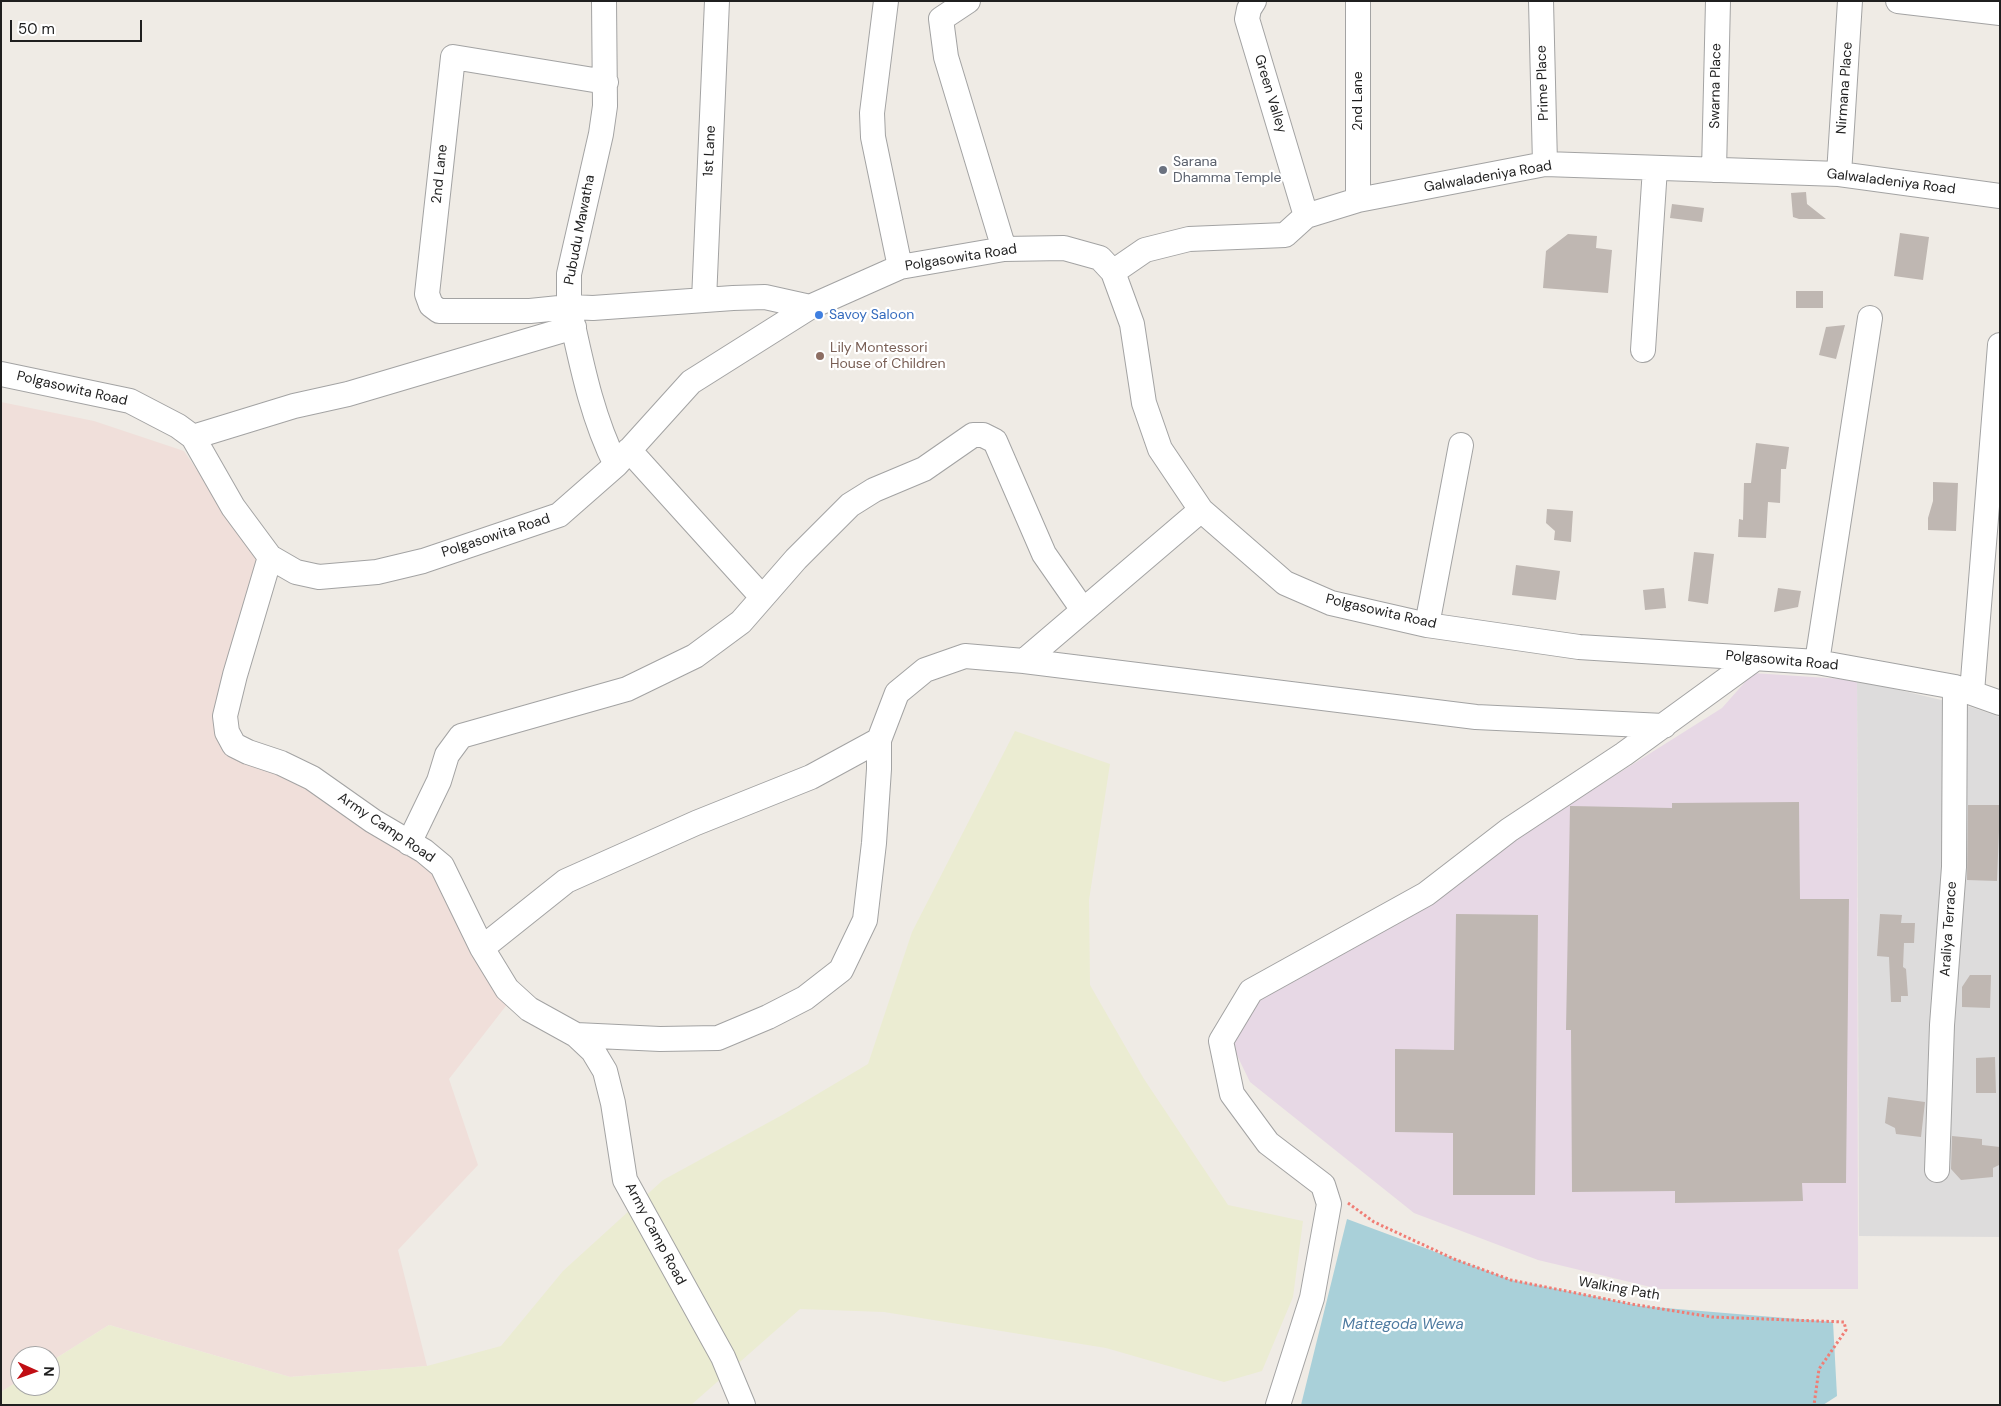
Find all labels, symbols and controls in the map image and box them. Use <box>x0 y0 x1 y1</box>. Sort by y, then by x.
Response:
scale bar <box>12 10 145 42</box>
text: 50 m <box>18 19 55 39</box>
street label: Nirmana Place <box>1833 41 1857 135</box>
street label: Swarna Place <box>1707 43 1725 129</box>
street label: Prime Place <box>1533 45 1553 121</box>
street label: Green Valley <box>1250 53 1290 135</box>
street label: 2nd Lane <box>1350 71 1366 131</box>
street label: 1st Lane <box>700 125 720 177</box>
street label: 2nd Lane <box>429 143 451 205</box>
place label: Sarana Dhamma Temple <box>1173 154 1281 186</box>
street label: Galwaladeniya Road <box>1423 157 1553 197</box>
marker: Sarana Dhamma Temple <box>1157 164 1169 176</box>
street label: Galwaladeniya Road <box>1826 166 1956 198</box>
street label: Pubudu Mawatha <box>561 174 599 286</box>
street label: Polgasowita Road <box>904 241 1018 275</box>
place label: Savoy Saloon <box>829 307 914 323</box>
marker: Savoy Saloon <box>813 309 825 321</box>
place label: Lily Montessori House of Children <box>830 340 946 372</box>
marker: Lily Montessori House of Children <box>814 350 826 362</box>
street label: Polgasowita Road <box>15 368 129 410</box>
street label: Polgasowita Road <box>440 511 552 561</box>
street label: Polgasowita Road <box>1324 591 1438 633</box>
street label: Polgasowita Road <box>1725 648 1839 674</box>
street label: Army Camp Road <box>334 789 438 867</box>
street label: Araliya Terrace <box>1937 881 1961 977</box>
street label: Army Camp Road <box>621 1180 689 1288</box>
street label: Walking Path <box>1577 1274 1661 1304</box>
water label: Mattegoda Wewa <box>1342 1316 1464 1334</box>
north arrow <box>10 1346 60 1396</box>
text: N <box>40 1366 58 1377</box>

